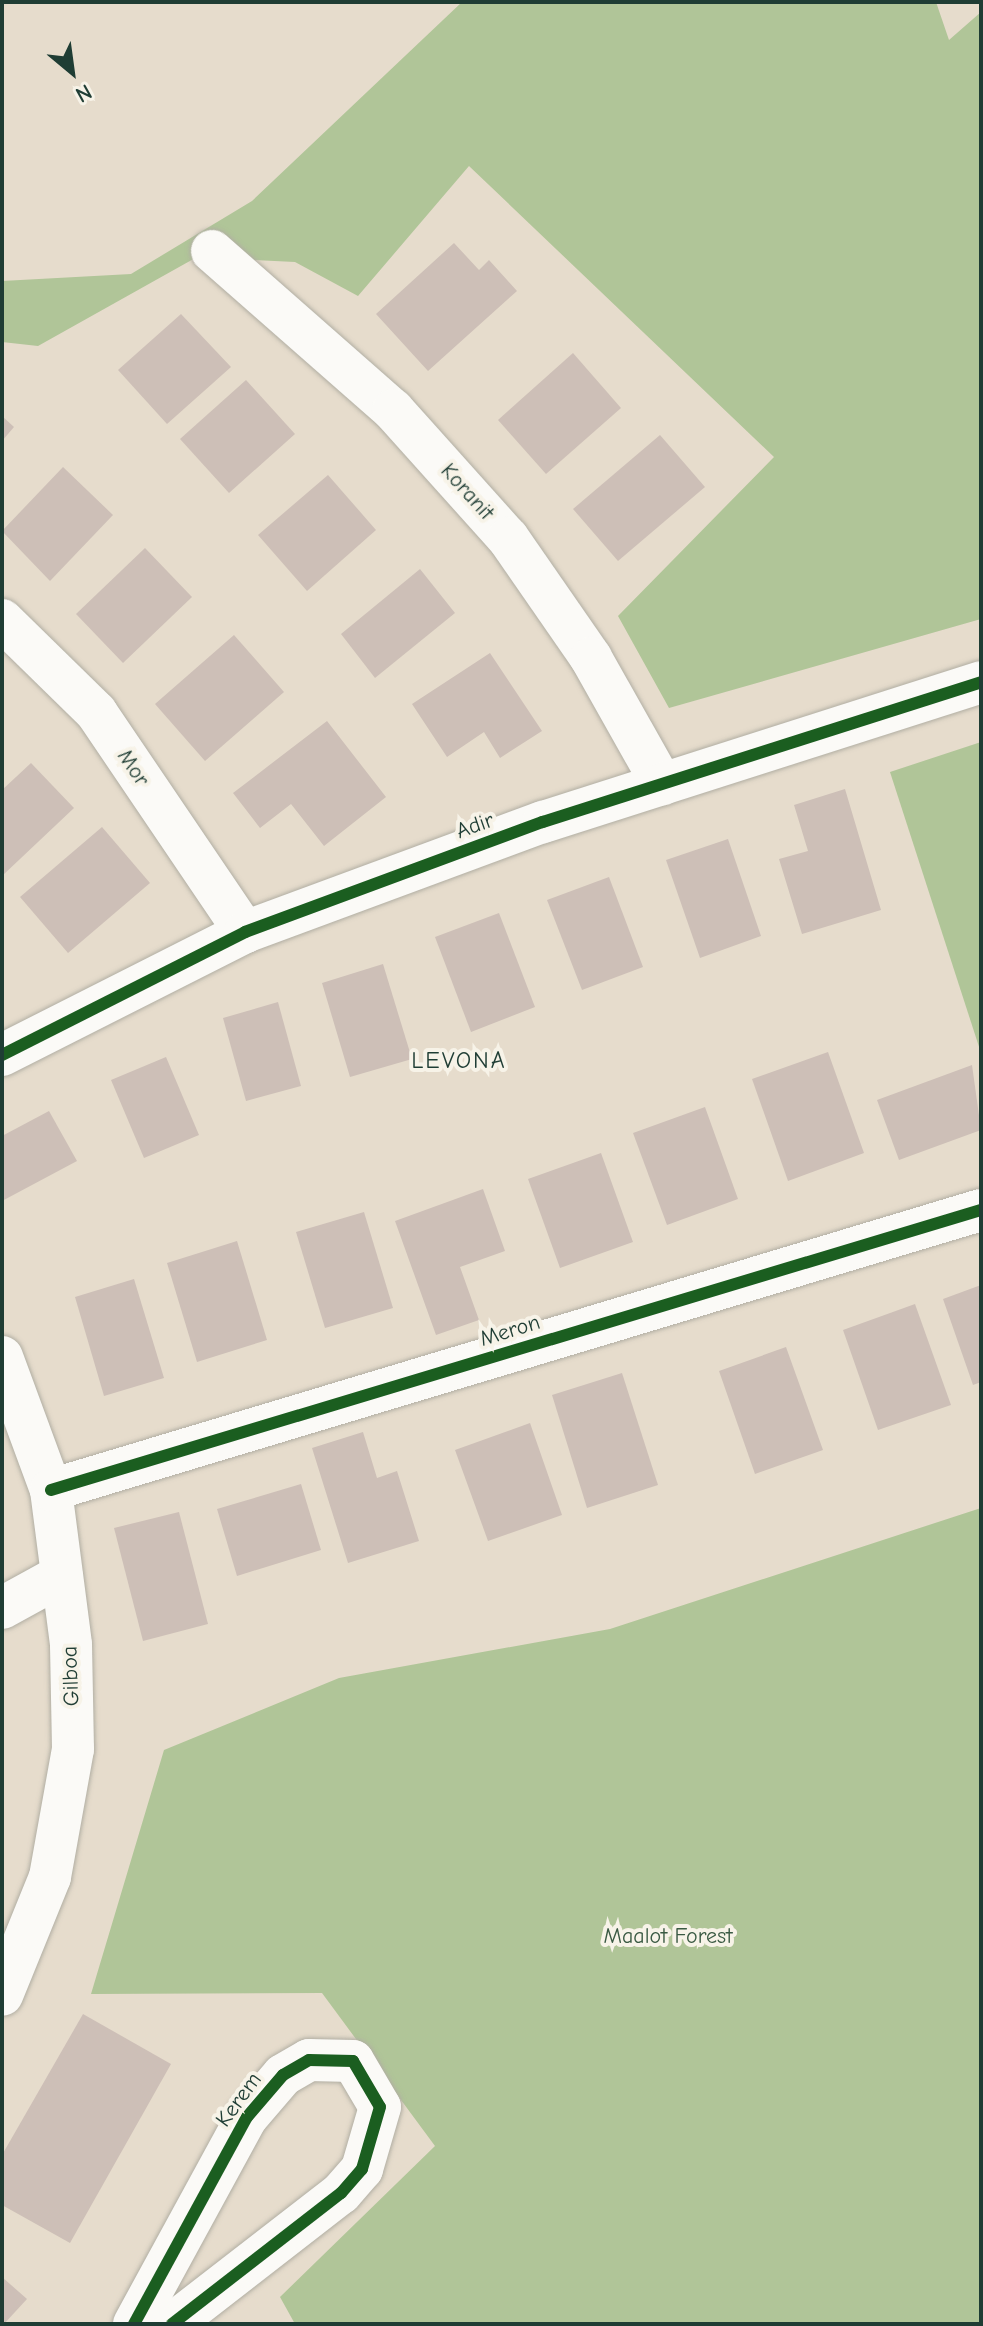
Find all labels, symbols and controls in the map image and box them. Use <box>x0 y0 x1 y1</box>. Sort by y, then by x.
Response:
north arrow <box>32 32 112 112</box>
text: N <box>71 78 96 108</box>
street label: Koranit <box>435 458 499 526</box>
street label: Mor <box>111 745 155 791</box>
street label: Adir <box>453 807 497 845</box>
district label: LEVONA <box>411 1047 507 1075</box>
street label: Meron <box>477 1309 543 1353</box>
street label: Gilboa <box>57 1645 85 1707</box>
park label: Maalot Forest <box>604 1924 732 1950</box>
street label: Kerem <box>210 2068 268 2132</box>

